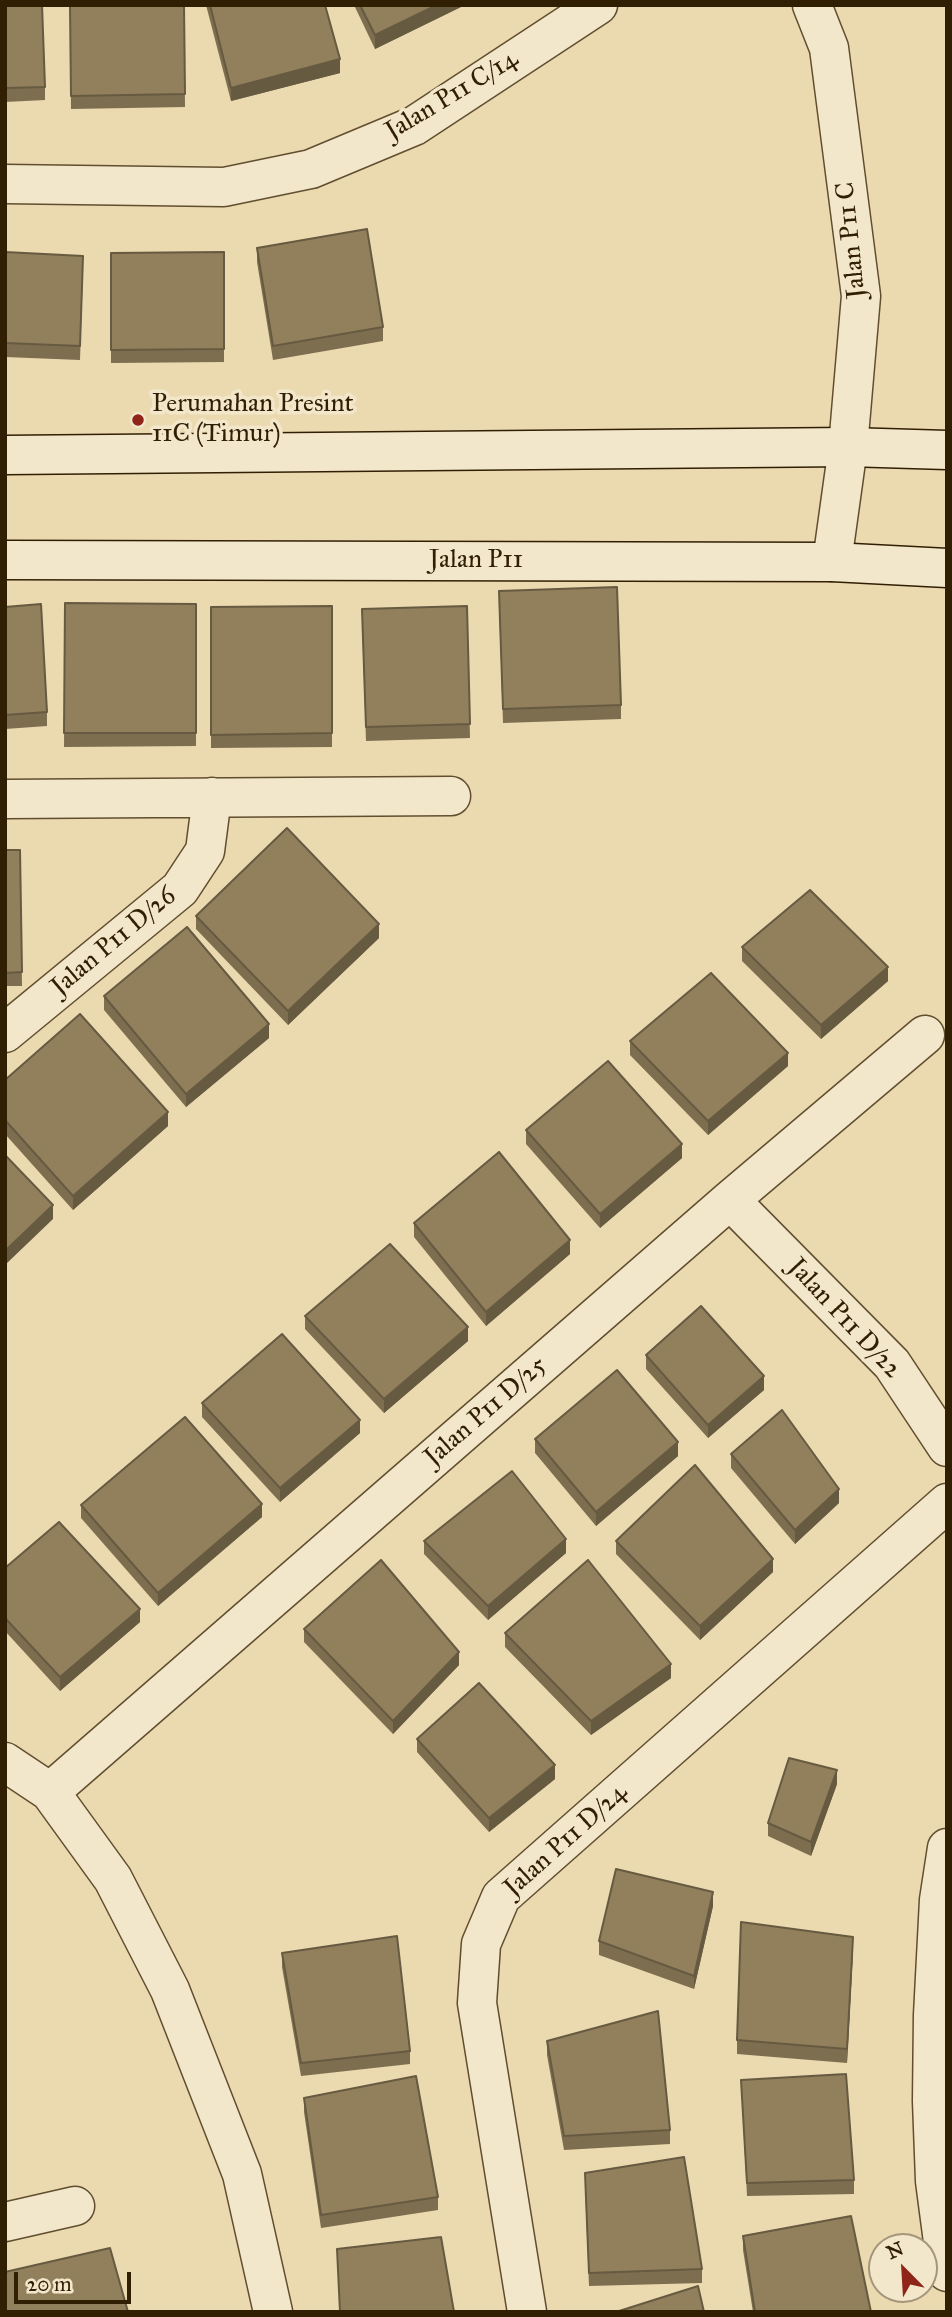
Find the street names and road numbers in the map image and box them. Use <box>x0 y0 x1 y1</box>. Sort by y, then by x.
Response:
street label: Jalan P11 C/14 <box>380 44 524 148</box>
street label: Jalan P11 C <box>830 180 874 300</box>
street label: Jalan P11 <box>429 545 523 577</box>
street label: Jalan P11 D/26 <box>45 881 183 1003</box>
street label: Jalan P11 D/22 <box>781 1253 907 1385</box>
street label: Jalan P11 D/25 <box>418 1350 554 1474</box>
street label: Jalan P11 D/24 <box>498 1778 634 1904</box>

